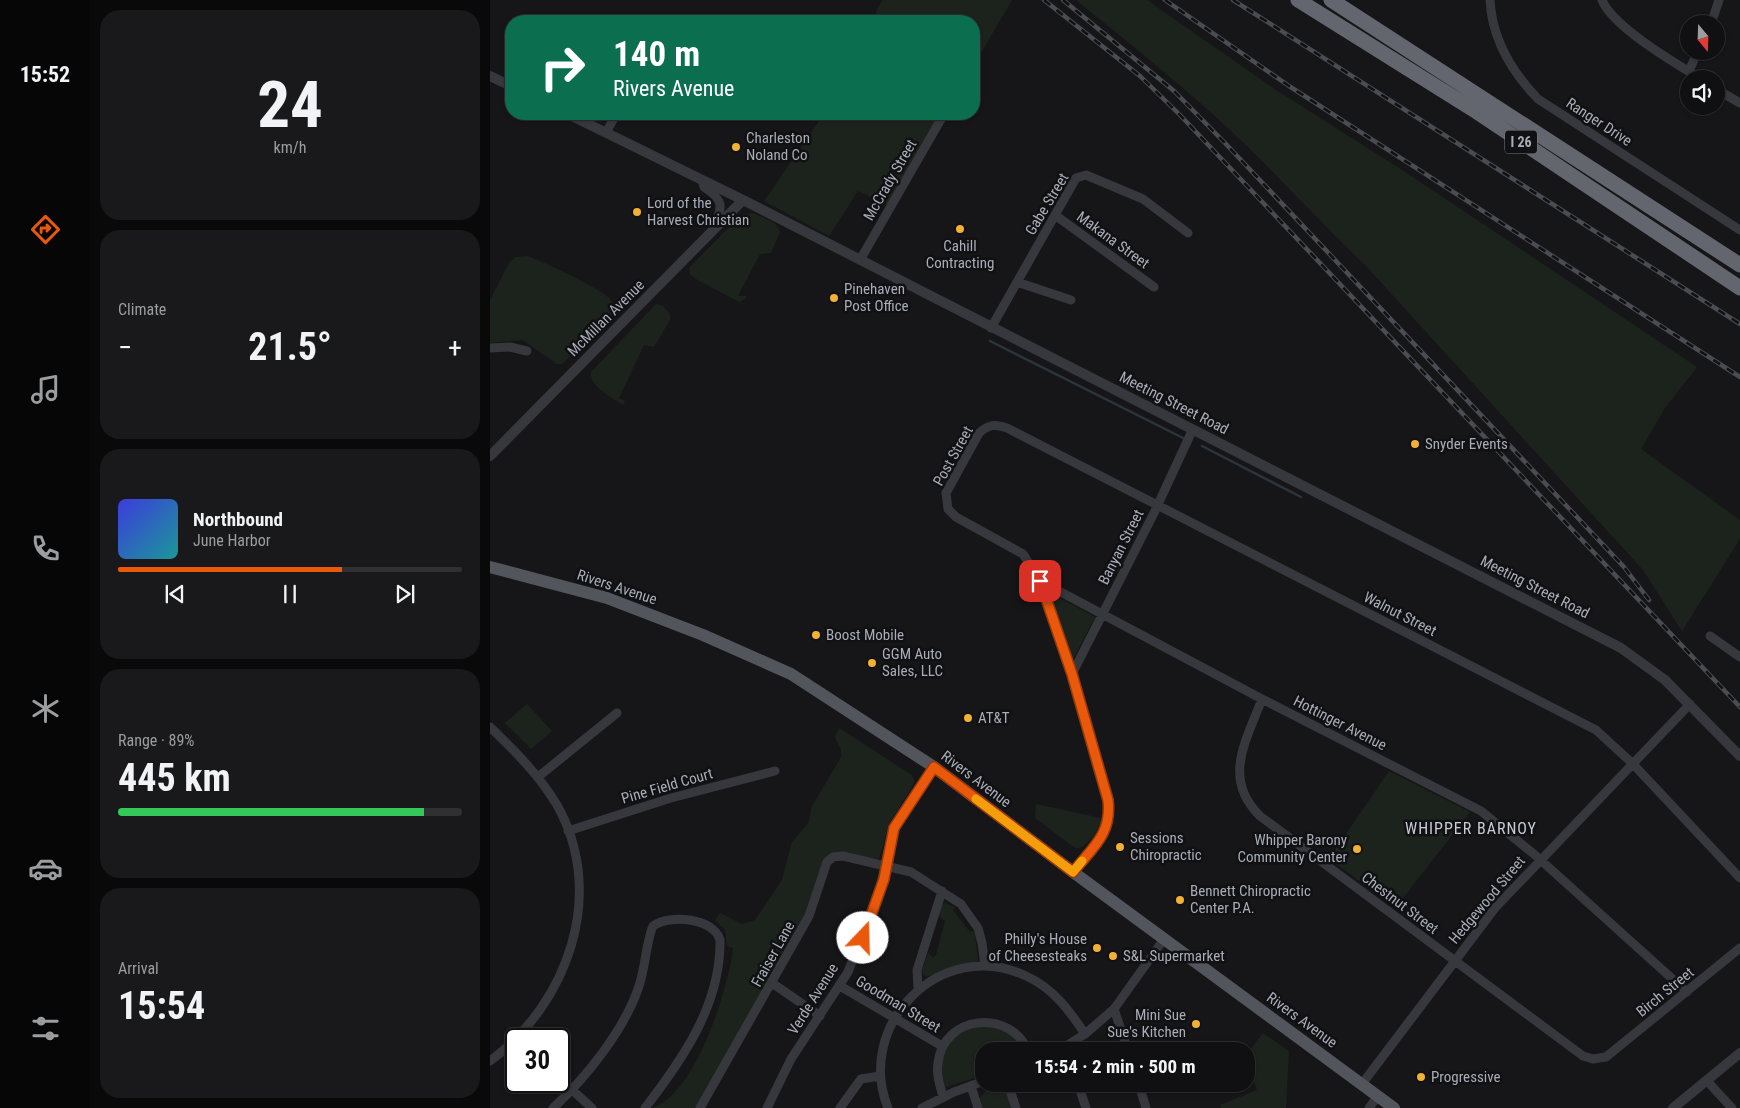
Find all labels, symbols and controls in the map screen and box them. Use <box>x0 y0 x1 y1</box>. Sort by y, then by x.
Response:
north arrow <box>1680 15 1725 60</box>
map controls <box>1680 15 1725 115</box>
text: 140 m <box>613 34 700 75</box>
icon: right <box>530 35 595 100</box>
text: 15:52 <box>20 62 70 87</box>
text: 24 <box>257 67 323 143</box>
button: sound <box>1680 70 1725 115</box>
text: Rivers Avenue <box>613 76 734 101</box>
street label: Ranger Drive <box>1563 94 1635 150</box>
place label: Charleston Noland Co <box>746 129 810 164</box>
road number: I 26 <box>1505 130 1537 154</box>
street label: McCrady Street <box>860 136 920 224</box>
text: km/h <box>274 138 306 157</box>
marker: Charleston Noland Co <box>730 141 742 153</box>
street label: Gabe Street <box>1021 170 1073 238</box>
place label: Lord of the Harvest Christian <box>647 194 749 229</box>
marker: Lord of the Harvest Christian <box>631 206 643 218</box>
street label: Makana Street <box>1073 208 1153 272</box>
icon: directions <box>28 212 63 247</box>
marker: Cahill Contracting <box>954 223 966 235</box>
place label: Cahill Contracting <box>926 237 994 272</box>
street label: McMillan Avenue <box>564 276 648 360</box>
place label: Pinehaven Post Office <box>844 280 909 315</box>
marker: Pinehaven Post Office <box>828 292 840 304</box>
text: Climate <box>118 300 166 319</box>
text: 21.5° <box>248 325 332 369</box>
text: − <box>118 331 132 364</box>
text: + <box>448 331 462 364</box>
street label: Meeting Street Road <box>1116 368 1232 438</box>
icon: music <box>28 372 63 407</box>
street label: Post Street <box>929 423 977 489</box>
place label: Snyder Events <box>1425 435 1508 453</box>
marker: Snyder Events <box>1409 438 1421 450</box>
street label: Banyan Street <box>1094 506 1148 588</box>
text: Northbound <box>193 508 283 531</box>
icon: phone <box>28 531 63 566</box>
text: June Harbor <box>193 531 271 550</box>
street label: Meeting Street Road <box>1477 552 1593 622</box>
pin <box>1019 560 1061 602</box>
street label: Rivers Avenue <box>575 566 659 608</box>
icon: arrive <box>1026 567 1054 595</box>
icon: previous <box>161 580 189 608</box>
icon: pause <box>276 580 304 608</box>
icon: next <box>391 580 419 608</box>
street label: Walnut Street <box>1361 588 1439 640</box>
place label: Boost Mobile <box>826 626 904 644</box>
marker: Boost Mobile <box>810 629 822 641</box>
place label: GGM Auto Sales, LLC <box>882 645 943 680</box>
marker: GGM Auto Sales, LLC <box>866 657 878 669</box>
icon: climate <box>28 691 63 726</box>
street label: Hottinger Avenue <box>1290 692 1390 754</box>
place label: AT&T <box>978 709 1010 727</box>
marker: AT&T <box>962 712 974 724</box>
text: Range · 89% <box>118 731 194 750</box>
street label: Rivers Avenue <box>938 747 1014 811</box>
text: 445 km <box>118 756 231 800</box>
street label: Pine Field Court <box>619 764 715 808</box>
district label: WHIPPER BARNOY <box>1405 819 1537 838</box>
place label: Sessions Chiropractic <box>1130 829 1202 864</box>
place label: Whipper Barony Community Center <box>1237 831 1347 866</box>
marker: Sessions Chiropractic <box>1114 841 1126 853</box>
marker: Whipper Barony Community Center <box>1351 843 1363 855</box>
icon: car <box>28 851 63 886</box>
street label: Hedgewood Street <box>1445 852 1529 948</box>
street label: Chestnut Street <box>1358 868 1442 938</box>
place label: Bennett Chiropractic Center P.A. <box>1190 882 1311 917</box>
marker: Bennett Chiropractic Center P.A. <box>1174 894 1186 906</box>
position arrow <box>836 911 888 963</box>
street label: Fraiser Lane <box>748 918 798 990</box>
place label: Philly's House of Cheesesteaks <box>989 930 1087 965</box>
marker: Philly's House of Cheesesteaks <box>1091 942 1103 954</box>
place label: S&L Supermarket <box>1123 947 1225 965</box>
marker: S&L Supermarket <box>1107 950 1119 962</box>
text: Arrival <box>118 959 159 978</box>
street label: Verde Avenue <box>784 960 842 1038</box>
street label: Birch Street <box>1633 963 1697 1021</box>
street label: Goodman Street <box>852 972 944 1036</box>
text: 15:54 <box>118 984 205 1028</box>
street label: Rivers Avenue <box>1263 988 1341 1052</box>
place label: Mini Sue Sue's Kitchen <box>1107 1006 1186 1041</box>
icon: filters <box>28 1011 63 1046</box>
marker: Mini Sue Sue's Kitchen <box>1190 1018 1202 1030</box>
speed limit sign: 30 <box>505 1028 570 1093</box>
text: 15:54 · 2 min · 500 m <box>1034 1055 1196 1078</box>
place label: Progressive <box>1431 1068 1501 1086</box>
marker: Progressive <box>1415 1071 1427 1083</box>

